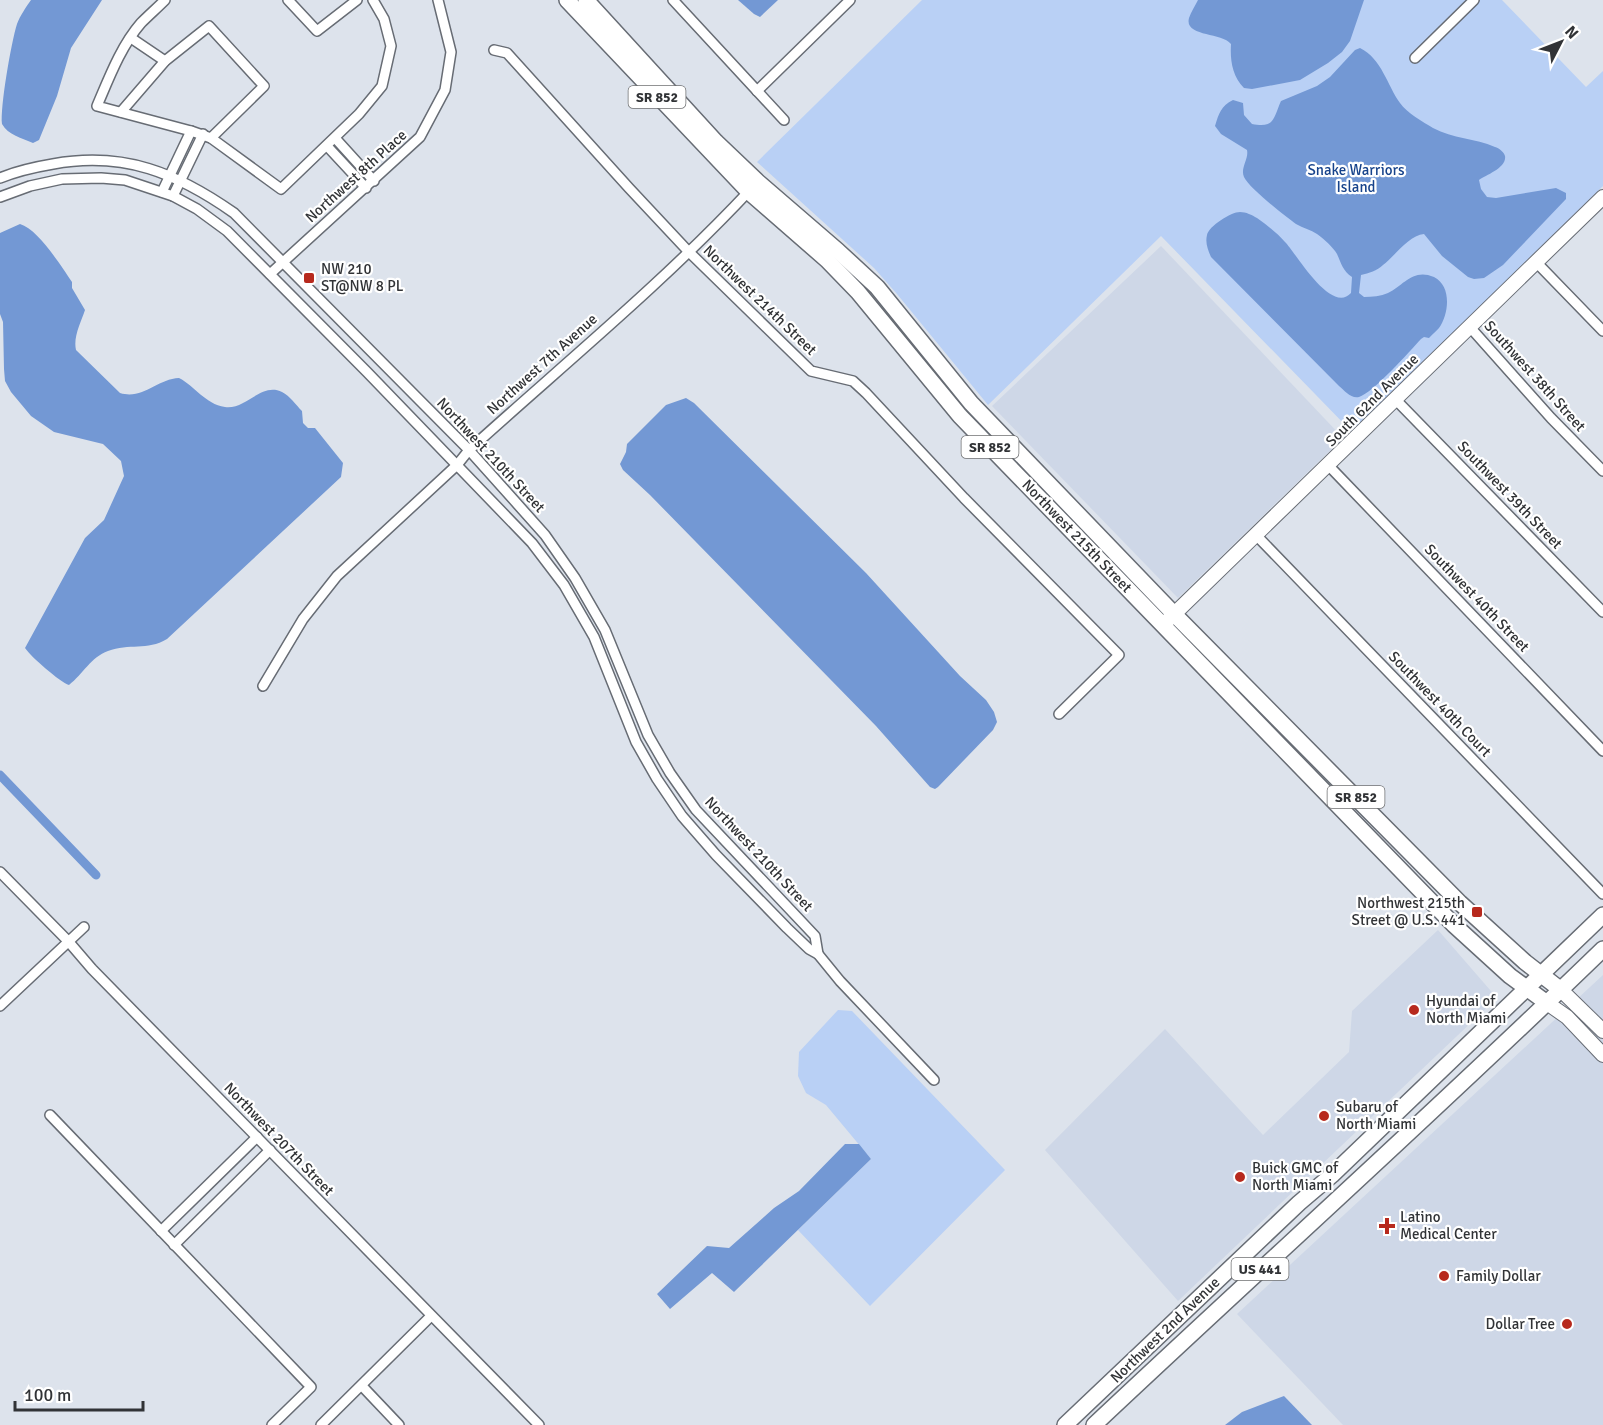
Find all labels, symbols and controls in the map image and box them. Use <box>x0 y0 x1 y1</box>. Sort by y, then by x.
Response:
north arrow <box>1531 12 1591 72</box>
text: N <box>1560 22 1583 43</box>
road number: SR 852 <box>628 86 686 108</box>
street label: Northwest 8th Place <box>302 126 410 226</box>
park label: Snake Warriors Island <box>1307 161 1405 196</box>
street label: Northwest 214th Street <box>700 241 820 359</box>
place label: NW 210 ST@NW 8 PL <box>321 260 404 295</box>
marker: NW 210 ST@NW 8 PL <box>302 271 316 285</box>
street label: Northwest 7th Avenue <box>483 310 601 418</box>
street label: Southwest 38th Street <box>1481 317 1589 435</box>
street label: South 62nd Avenue <box>1322 350 1422 450</box>
street label: Northwest 210th Street <box>433 394 549 516</box>
road number: SR 852 <box>962 436 1018 458</box>
street label: Southwest 39th Street <box>1454 437 1566 553</box>
street label: Northwest 215th Street <box>1018 476 1136 596</box>
street label: Southwest 40th Street <box>1421 540 1533 656</box>
street label: Southwest 40th Court <box>1385 647 1495 761</box>
road number: SR 852 <box>1328 786 1384 808</box>
street label: Northwest 210th Street <box>701 793 817 915</box>
place label: Northwest 215th Street @ U.S. 441 <box>1352 894 1465 929</box>
marker: Northwest 215th Street @ U.S. 441 <box>1470 905 1484 919</box>
place label: Hyundai of North Miami <box>1426 992 1506 1027</box>
marker: Hyundai of North Miami <box>1407 1003 1421 1017</box>
street label: Northwest 207th Street <box>220 1079 338 1199</box>
place label: Subaru of North Miami <box>1336 1098 1416 1133</box>
marker: Subaru of North Miami <box>1317 1109 1331 1123</box>
place label: Buick GMC of North Miami <box>1252 1159 1339 1194</box>
marker: Buick GMC of North Miami <box>1233 1170 1247 1184</box>
place label: Latino Medical Center <box>1400 1208 1497 1243</box>
marker: Latino Medical Center <box>1378 1217 1396 1235</box>
road number: US 441 <box>1232 1258 1288 1280</box>
place label: Family Dollar <box>1456 1267 1541 1285</box>
marker: Family Dollar <box>1437 1269 1451 1283</box>
street label: Northwest 2nd Avenue <box>1107 1273 1223 1387</box>
place label: Dollar Tree <box>1485 1315 1555 1333</box>
marker: Dollar Tree <box>1560 1317 1574 1331</box>
scale bar <box>15 1374 142 1412</box>
text: 100 m <box>24 1384 71 1406</box>

